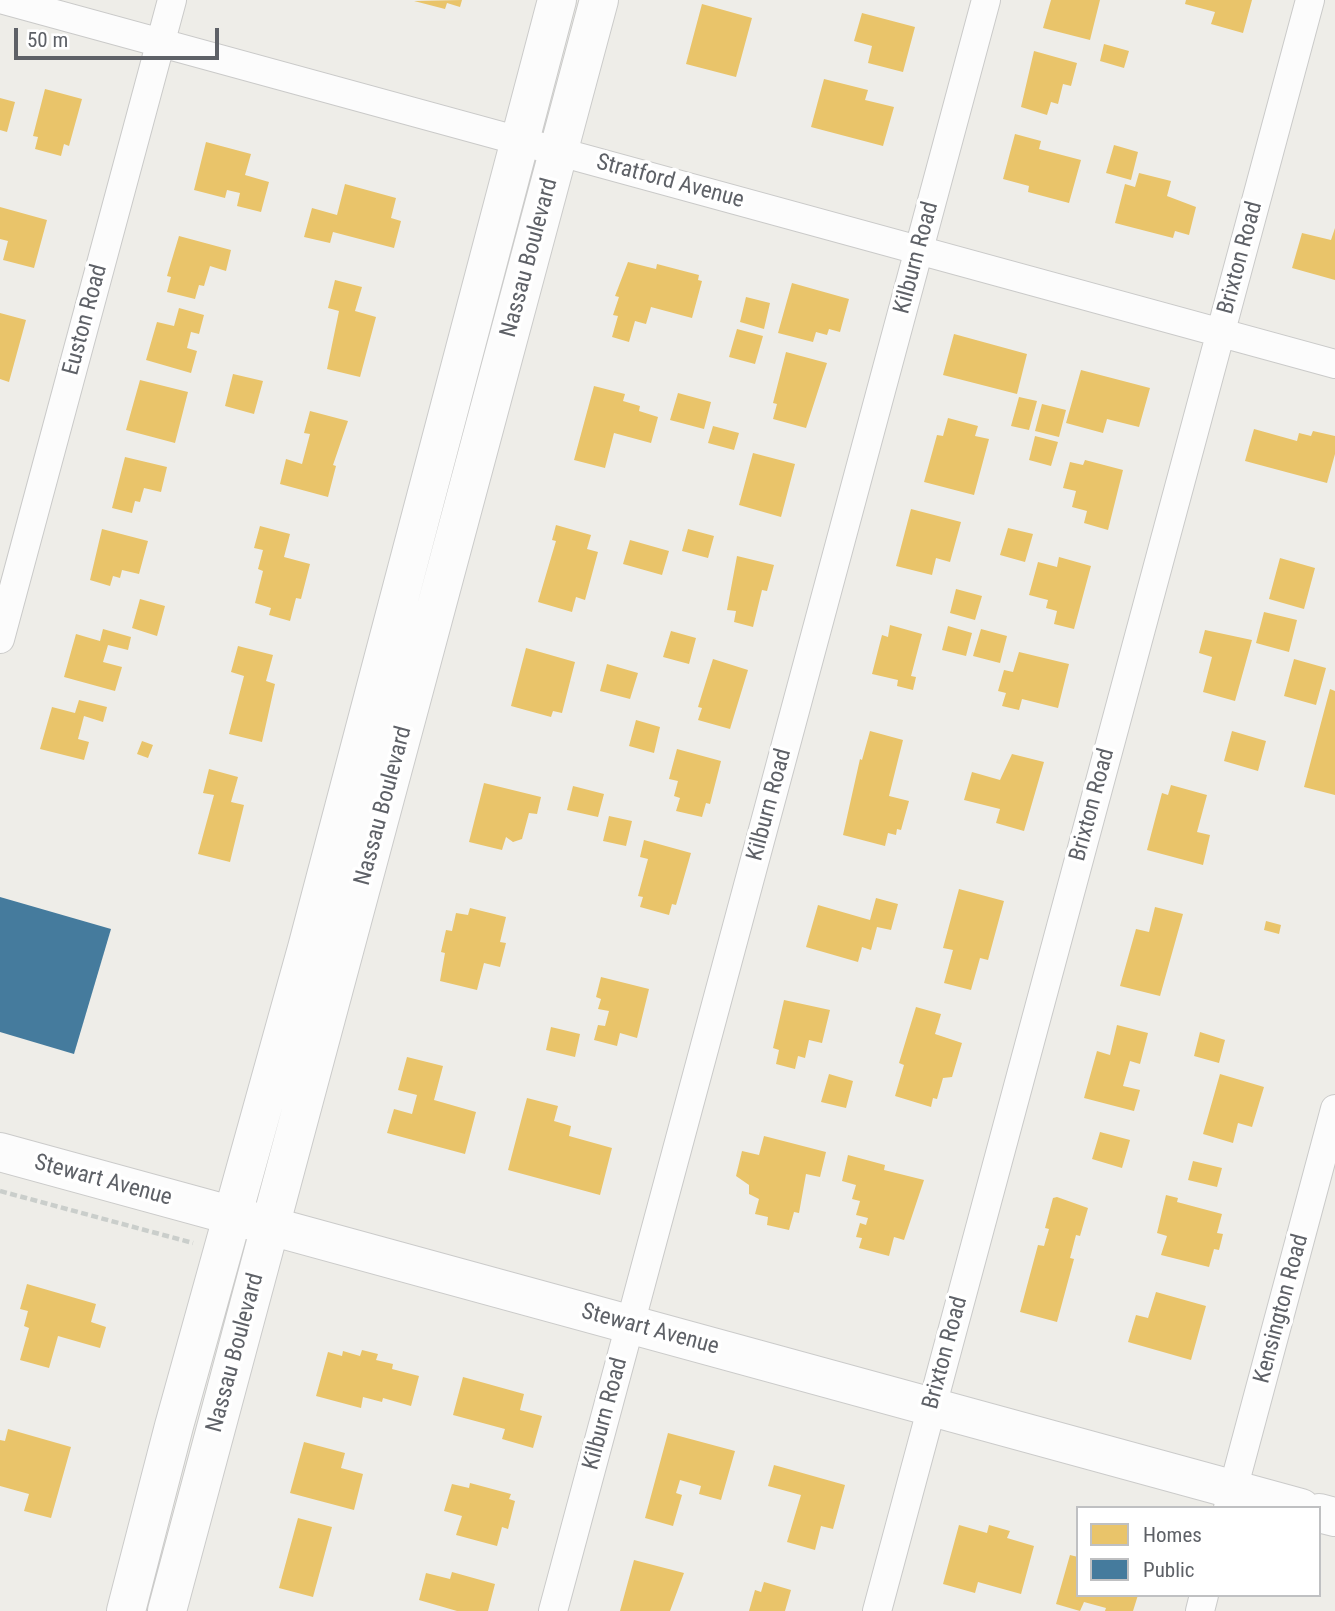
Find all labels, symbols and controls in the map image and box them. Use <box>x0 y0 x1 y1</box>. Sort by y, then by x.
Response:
scale bar <box>18 14 222 58</box>
text: 50 m <box>27 28 68 52</box>
street label: Stratford Avenue <box>593 149 747 215</box>
street label: Nassau Boulevard <box>495 175 565 341</box>
street label: Kilburn Road <box>889 199 945 317</box>
street label: Brixton Road <box>1213 199 1269 317</box>
street label: Euston Road <box>58 262 114 378</box>
street label: Nassau Boulevard <box>349 723 419 889</box>
street label: Kilburn Road <box>742 746 798 864</box>
street label: Brixton Road <box>1065 746 1121 864</box>
street label: Stewart Avenue <box>31 1149 175 1213</box>
street label: Kensington Road <box>1249 1231 1315 1387</box>
street label: Nassau Boulevard <box>201 1270 271 1436</box>
street label: Brixton Road <box>918 1294 974 1412</box>
street label: Stewart Avenue <box>578 1298 722 1362</box>
street label: Kilburn Road <box>578 1355 634 1473</box>
legend <box>1076 1506 1321 1597</box>
text: Homes <box>1143 1523 1202 1547</box>
text: Public <box>1143 1558 1195 1582</box>

